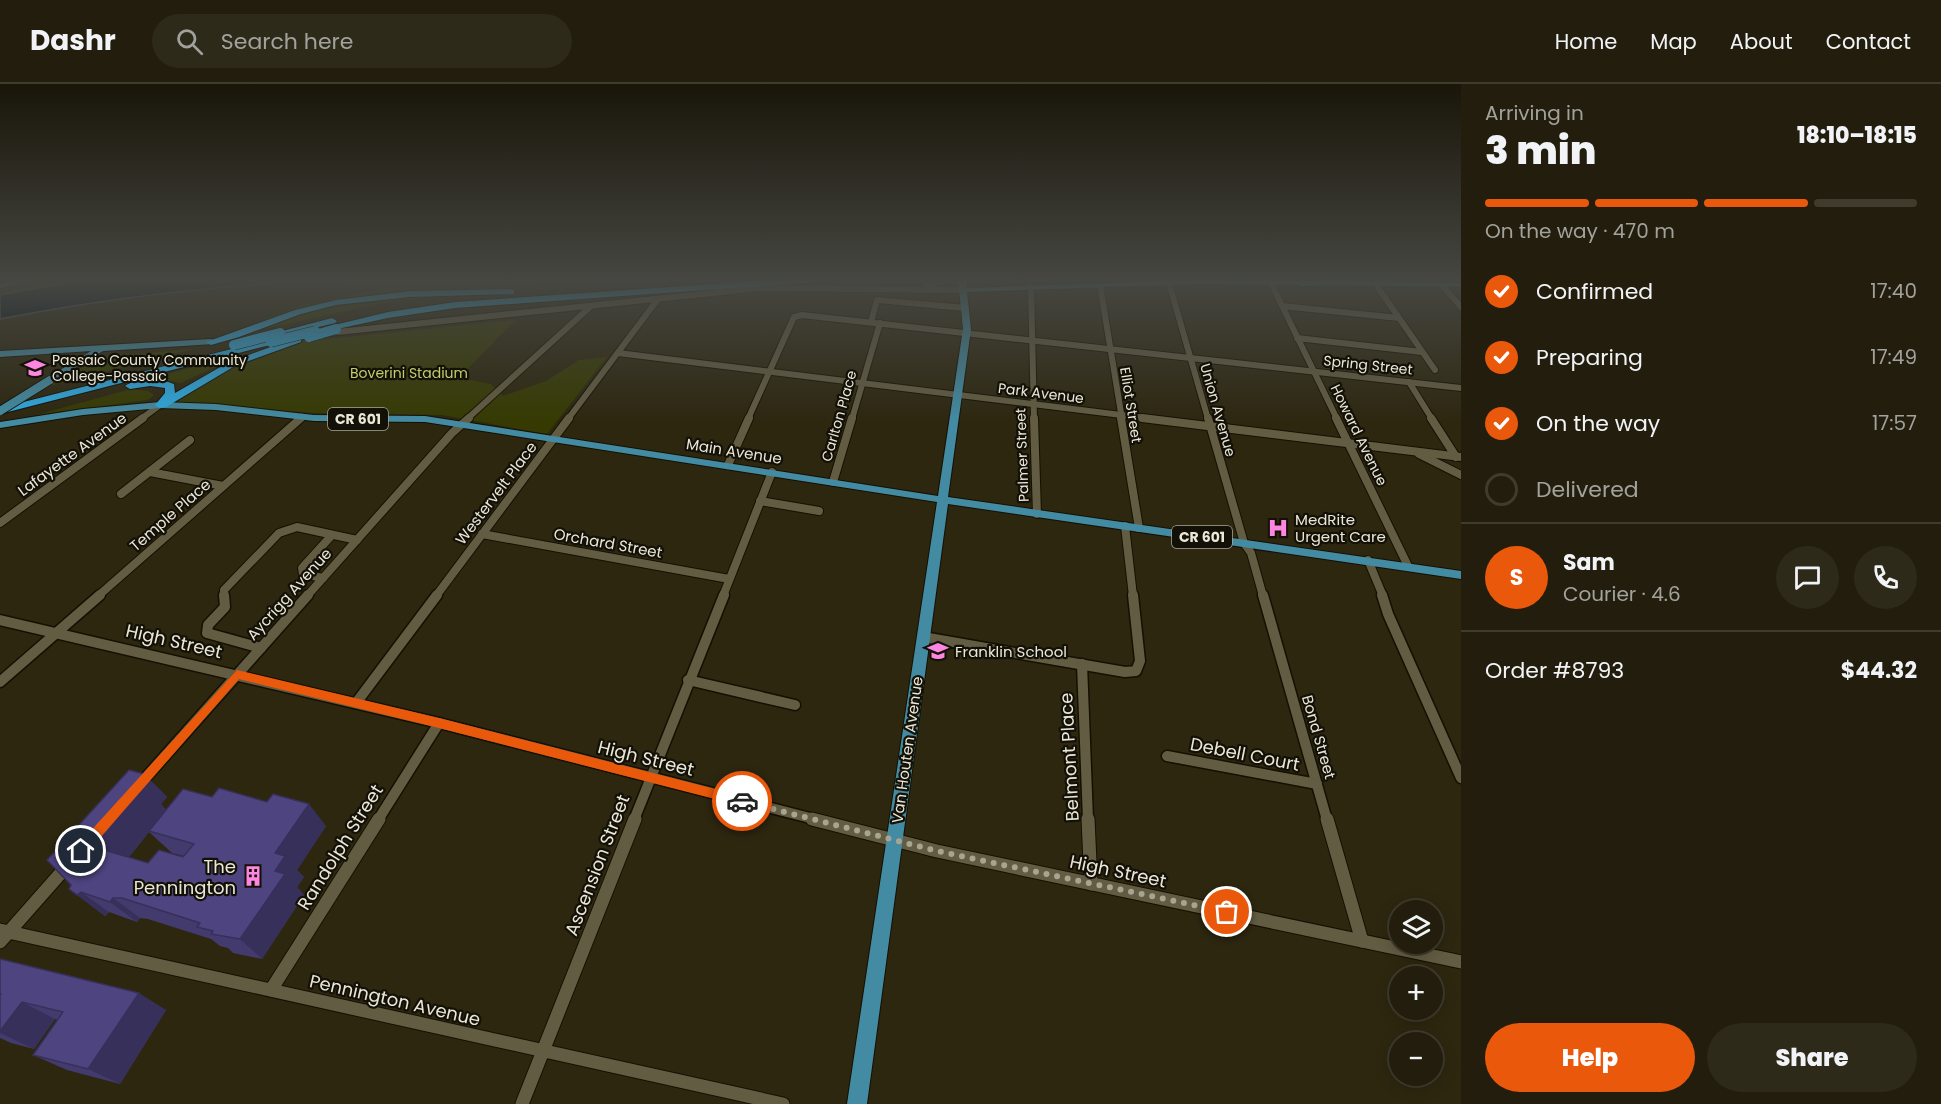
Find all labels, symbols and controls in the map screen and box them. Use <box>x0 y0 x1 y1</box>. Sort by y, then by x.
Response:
search box <box>152 14 572 68</box>
text: Dashr <box>30 21 116 60</box>
icon: search <box>173 25 206 58</box>
text: Search here <box>221 26 353 57</box>
text: Home <box>1555 27 1617 56</box>
text: Map <box>1650 27 1697 56</box>
text: About <box>1730 27 1793 56</box>
text: Contact <box>1826 27 1911 56</box>
text: Arriving in <box>1485 99 1584 127</box>
text: 18:10–18:15 <box>1797 120 1917 151</box>
text: 3 min <box>1485 123 1597 178</box>
text: On the way · 470 m <box>1485 217 1675 245</box>
icon: check <box>1485 275 1518 308</box>
text: Confirmed <box>1536 276 1653 307</box>
text: 17:40 <box>1870 277 1917 305</box>
icon: check <box>1485 341 1518 374</box>
text: Preparing <box>1536 342 1643 373</box>
text: 17:49 <box>1870 343 1917 371</box>
place label: Passaic County Community College-Passaic <box>52 350 247 386</box>
street label: Spring Street <box>1322 350 1414 380</box>
school or university icon: Passaic County Community College-Passaic <box>23 356 47 380</box>
street label: Union Avenue <box>1195 361 1241 459</box>
park label: Boverini Stadium <box>350 363 468 383</box>
street label: Elliot Street <box>1115 366 1147 444</box>
street label: Carlton Place <box>816 368 862 464</box>
street label: Park Avenue <box>997 378 1085 408</box>
street label: Howard Avenue <box>1326 381 1392 489</box>
street label: Lafayette Avenue <box>13 407 131 501</box>
icon: check <box>1485 407 1518 440</box>
road number: CR 601 <box>328 408 388 430</box>
street label: Palmer Street <box>1010 408 1034 502</box>
text: On the way <box>1536 408 1660 439</box>
text: 17:57 <box>1872 409 1917 437</box>
street label: Main Avenue <box>685 433 783 469</box>
street label: Westervelt Place <box>450 437 542 549</box>
street label: Temple Place <box>125 474 215 556</box>
text: Delivered <box>1536 474 1639 505</box>
place label: MedRite Urgent Care <box>1295 509 1386 547</box>
hospital icon: MedRite Urgent Care <box>1266 516 1290 540</box>
street label: Orchard Street <box>552 523 664 563</box>
road number: CR 601 <box>1172 526 1232 548</box>
street label: Aycrigg Avenue <box>242 543 336 645</box>
button: chat <box>1776 546 1839 609</box>
button: phone <box>1854 546 1917 609</box>
text: Sam <box>1563 547 1615 578</box>
text: S <box>1510 562 1523 593</box>
text: Courier · 4.6 <box>1563 580 1681 608</box>
street label: High Street <box>123 618 225 664</box>
school or university icon: Franklin School <box>926 639 950 663</box>
place label: Franklin School <box>955 641 1067 662</box>
text: Order #8793 <box>1485 655 1624 686</box>
text: $44.32 <box>1841 655 1917 686</box>
street label: Van Houten Avenue <box>886 675 928 825</box>
street label: Belmont Place <box>1053 692 1085 822</box>
street label: Bond Street <box>1297 693 1341 781</box>
street label: Debell Court <box>1188 731 1302 777</box>
street label: High Street <box>595 734 697 782</box>
courier <box>712 771 772 831</box>
street label: Randolph Street <box>291 779 389 915</box>
icon: car <box>726 785 759 818</box>
street label: Ascension Street <box>559 791 635 939</box>
pin <box>55 825 106 876</box>
icon: home <box>64 834 97 867</box>
street label: High Street <box>1067 849 1169 893</box>
place label: The Pennington <box>134 854 236 900</box>
building icon: The Pennington <box>241 864 265 888</box>
pin <box>1201 886 1252 937</box>
icon: bag <box>1210 895 1243 928</box>
map controls <box>1389 900 1443 1086</box>
button: layers <box>1389 900 1443 954</box>
button: + <box>1389 966 1443 1020</box>
street label: Pennington Avenue <box>307 968 483 1032</box>
button: Help <box>1485 1023 1695 1092</box>
button: Share <box>1707 1023 1917 1092</box>
button: − <box>1389 1032 1443 1086</box>

